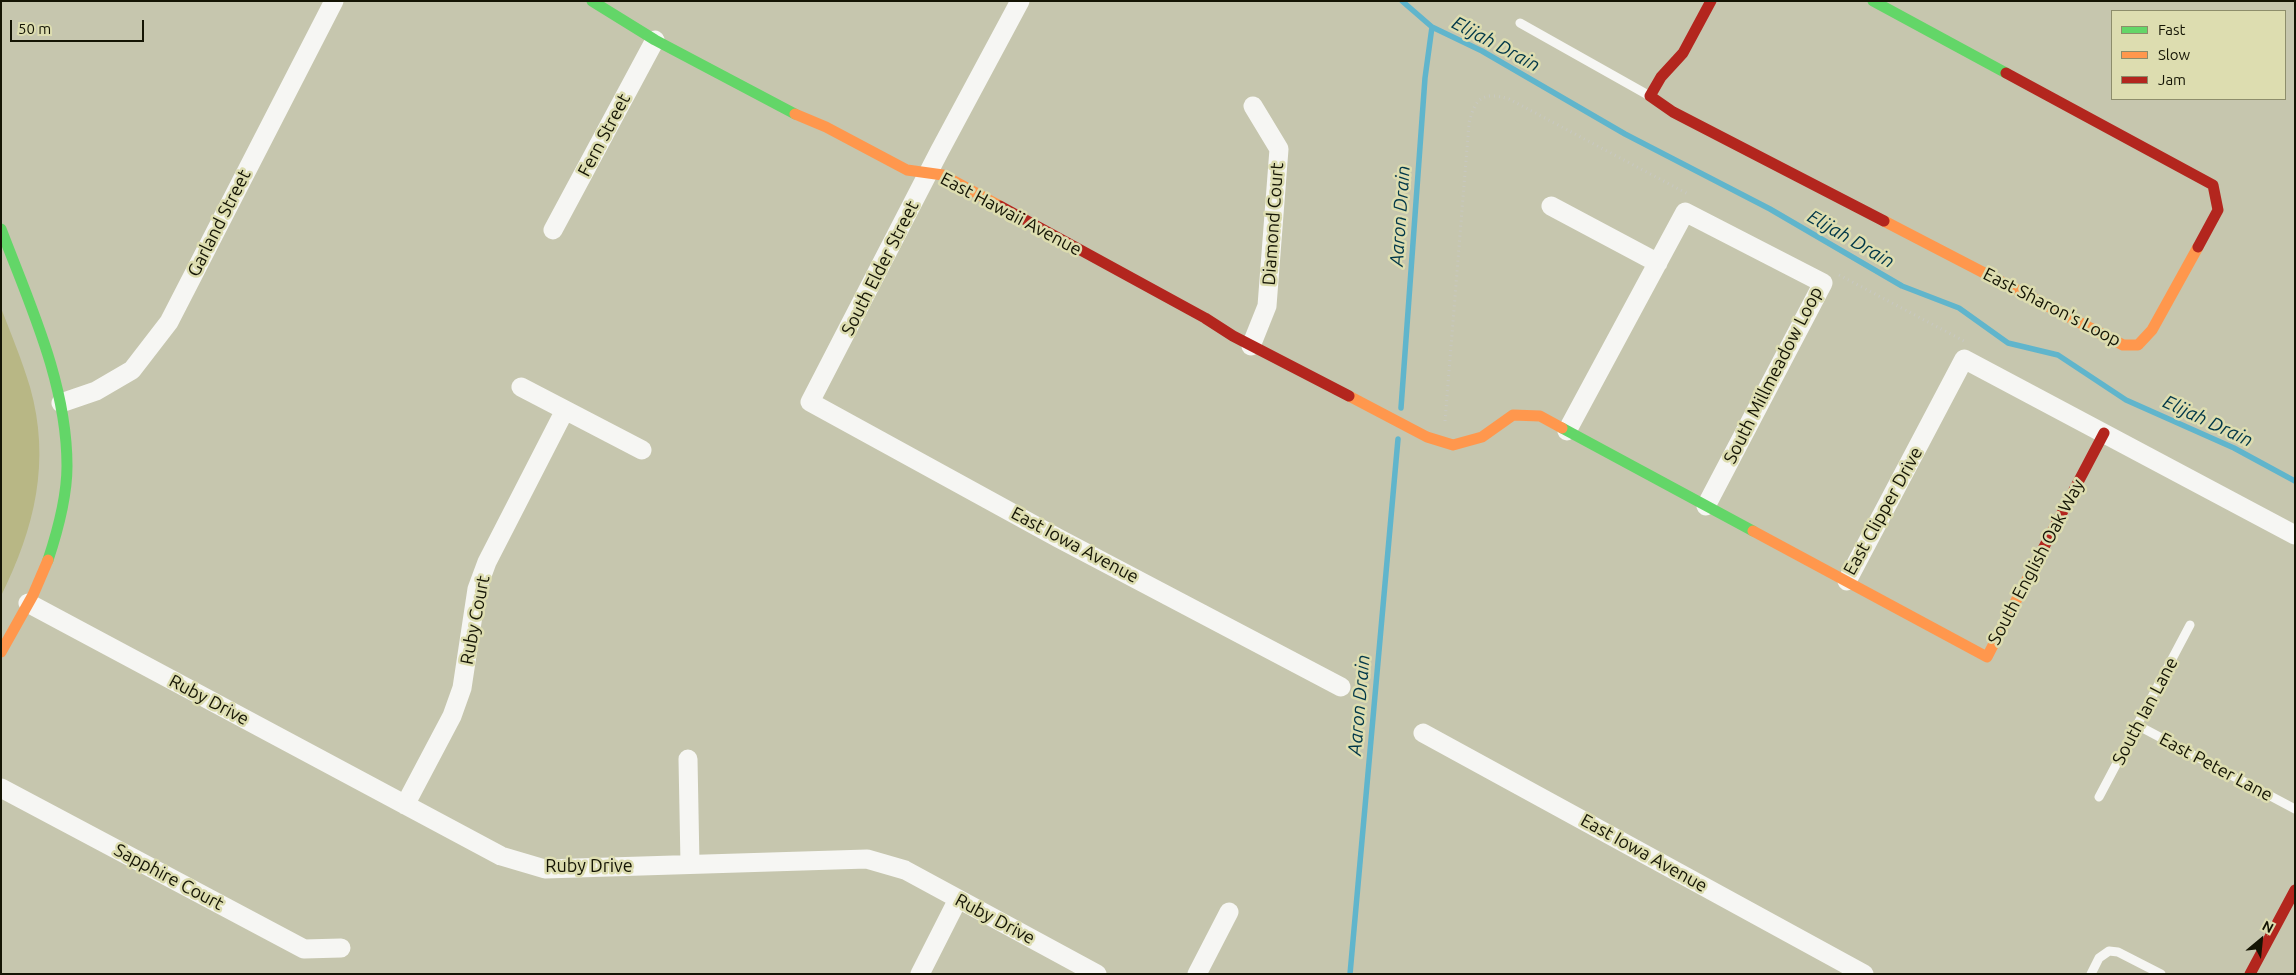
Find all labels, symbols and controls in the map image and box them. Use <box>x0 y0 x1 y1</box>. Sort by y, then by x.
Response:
scale bar <box>12 10 146 42</box>
legend <box>2111 10 2286 100</box>
water label: Elijah Drain <box>1448 11 1544 77</box>
text: 50 m <box>18 20 51 37</box>
text: Fast <box>2158 21 2185 38</box>
text: Slow <box>2158 46 2190 63</box>
text: Jam <box>2158 71 2186 88</box>
street label: Fern Street <box>573 90 635 180</box>
street label: Diamond Court <box>1258 162 1288 286</box>
water label: Aaron Drain <box>1385 165 1415 267</box>
street label: Garland Street <box>183 166 255 280</box>
street label: East Hawaii Avenue <box>937 168 1085 260</box>
street label: South Elder Street <box>837 197 923 339</box>
water label: Elijah Drain <box>1803 205 1899 273</box>
street label: East Sharon's Loop <box>1980 263 2124 351</box>
street label: South Millmeadow Loop <box>1719 283 1827 467</box>
water label: Elijah Drain <box>2159 390 2257 452</box>
street label: East Clipper Drive <box>1839 443 1927 579</box>
street label: South English Oak Way <box>1983 476 2089 648</box>
street label: East Iowa Avenue <box>1007 502 1143 588</box>
street label: Ruby Court <box>456 574 494 666</box>
water label: Aaron Drain <box>1343 654 1375 756</box>
street label: South Ian Lane <box>2108 654 2182 768</box>
street label: Ruby Drive <box>165 670 253 730</box>
street label: East Peter Lane <box>2156 728 2276 806</box>
street label: East Iowa Avenue <box>1577 809 1711 897</box>
street label: Sapphire Court <box>111 839 227 915</box>
street label: Ruby Drive <box>545 855 633 877</box>
street label: Ruby Drive <box>951 889 1039 949</box>
north arrow <box>2236 915 2286 965</box>
text: N <box>2260 917 2276 936</box>

